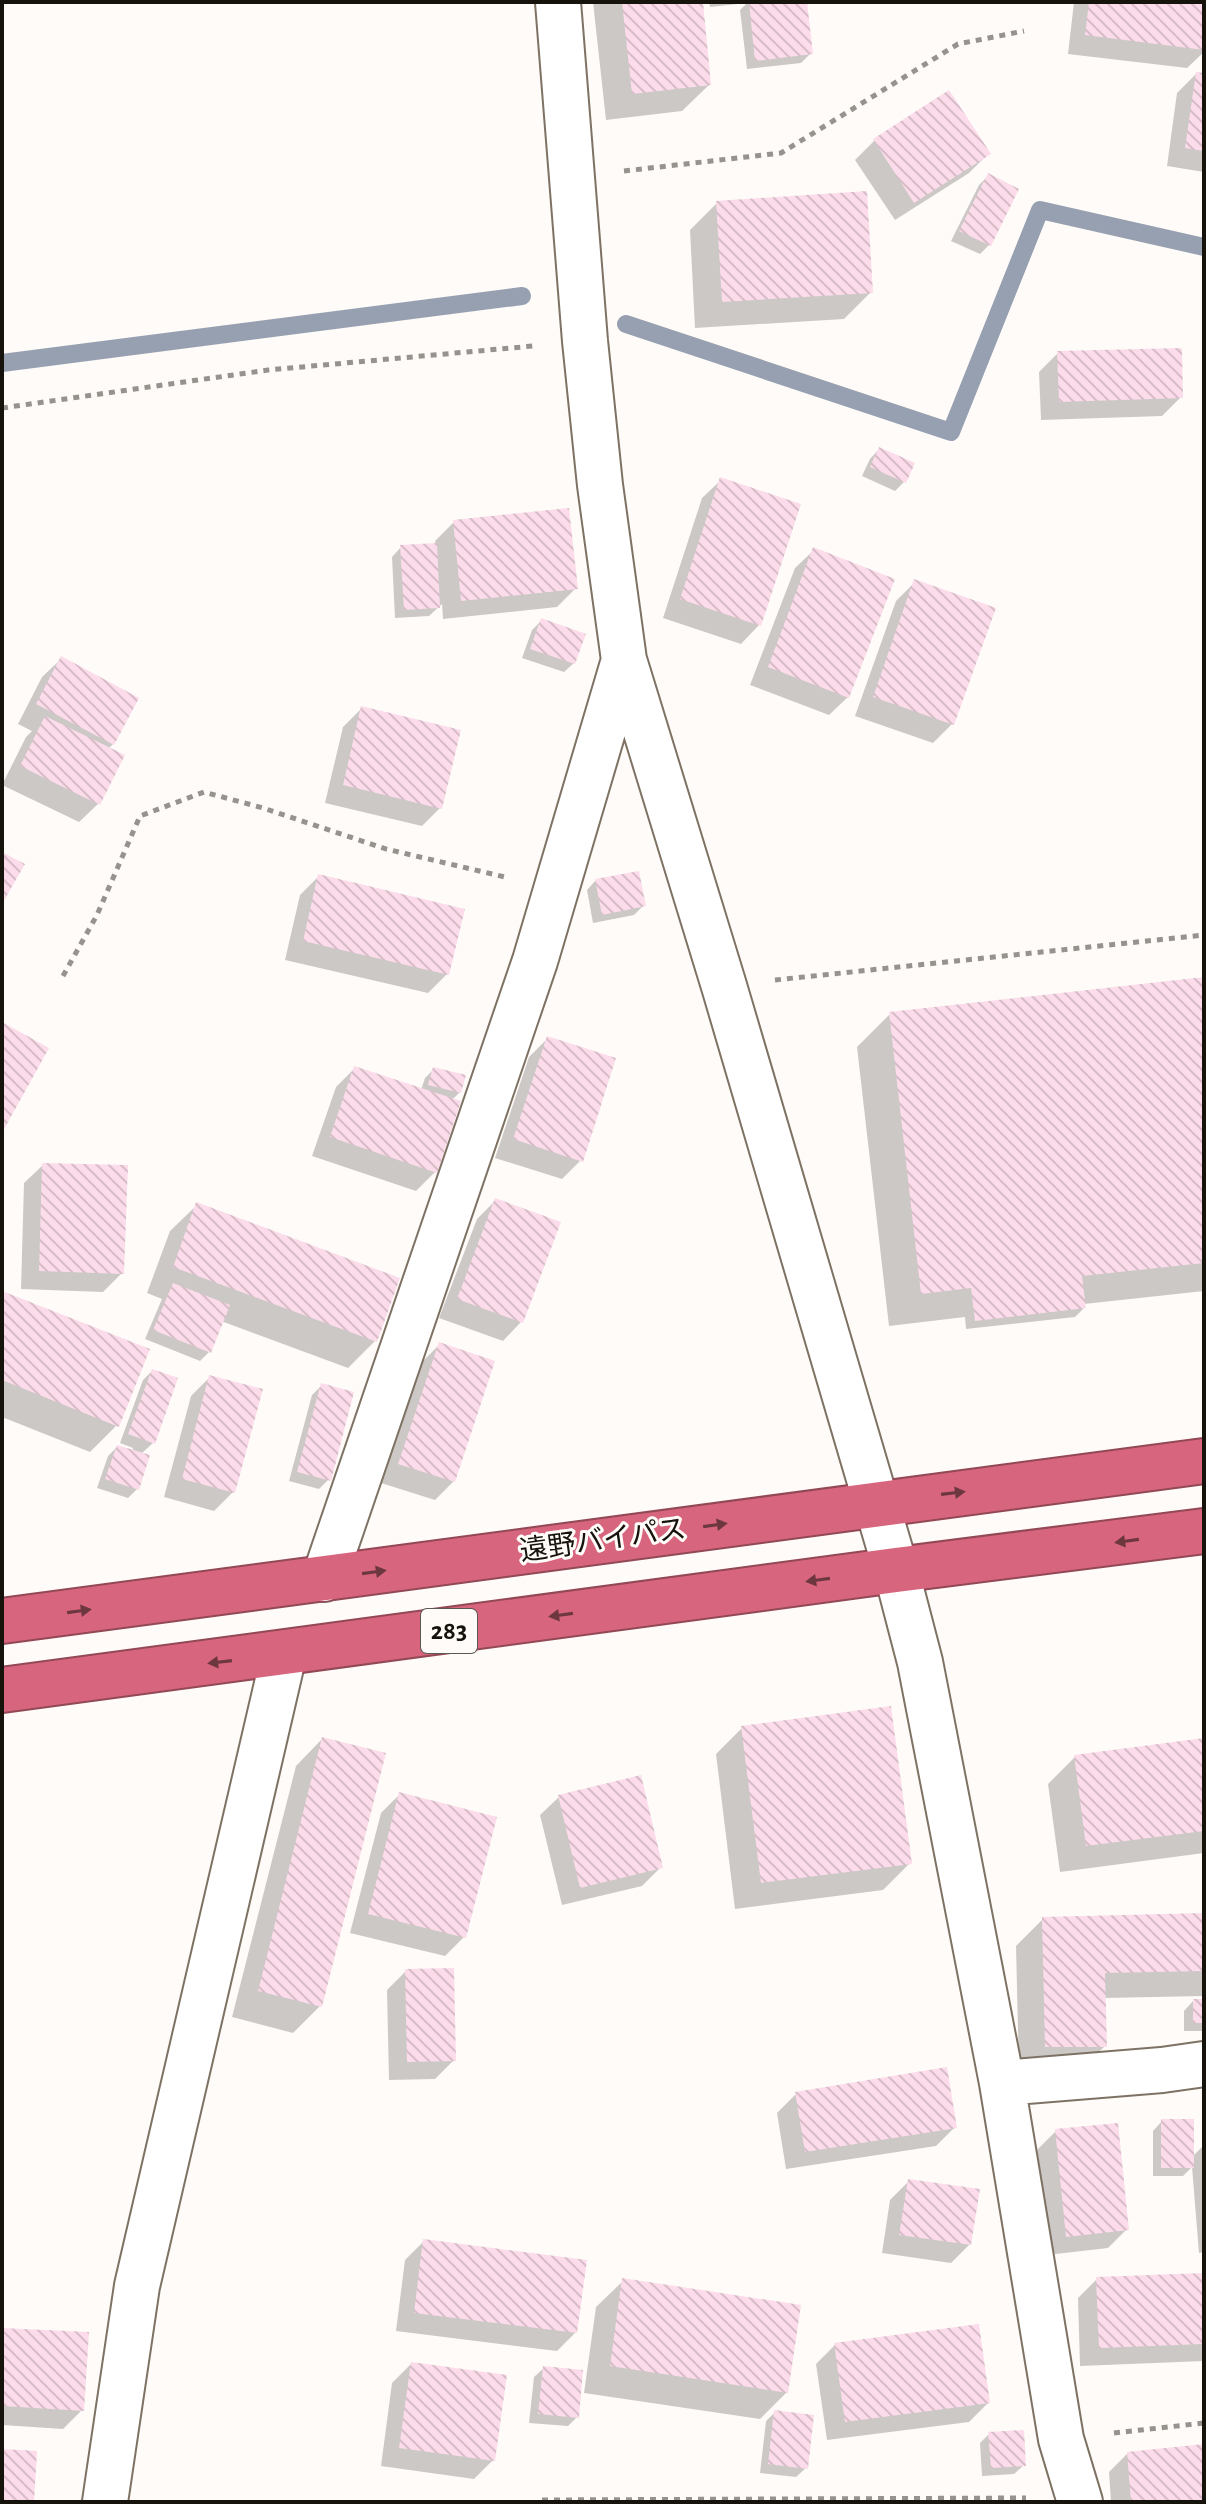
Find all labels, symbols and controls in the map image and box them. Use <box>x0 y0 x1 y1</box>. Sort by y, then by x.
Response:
one-way arrow <box>941 1486 966 1499</box>
street label: 遠野バイパス <box>518 1514 688 1567</box>
one-way arrow <box>703 1518 728 1531</box>
one-way arrow <box>1114 1535 1139 1548</box>
one-way arrow <box>362 1565 387 1578</box>
one-way arrow <box>806 1574 831 1587</box>
one-way arrow <box>67 1604 92 1617</box>
road number: 283 <box>421 1609 477 1653</box>
one-way arrow <box>548 1609 573 1622</box>
one-way arrow <box>207 1656 232 1669</box>

